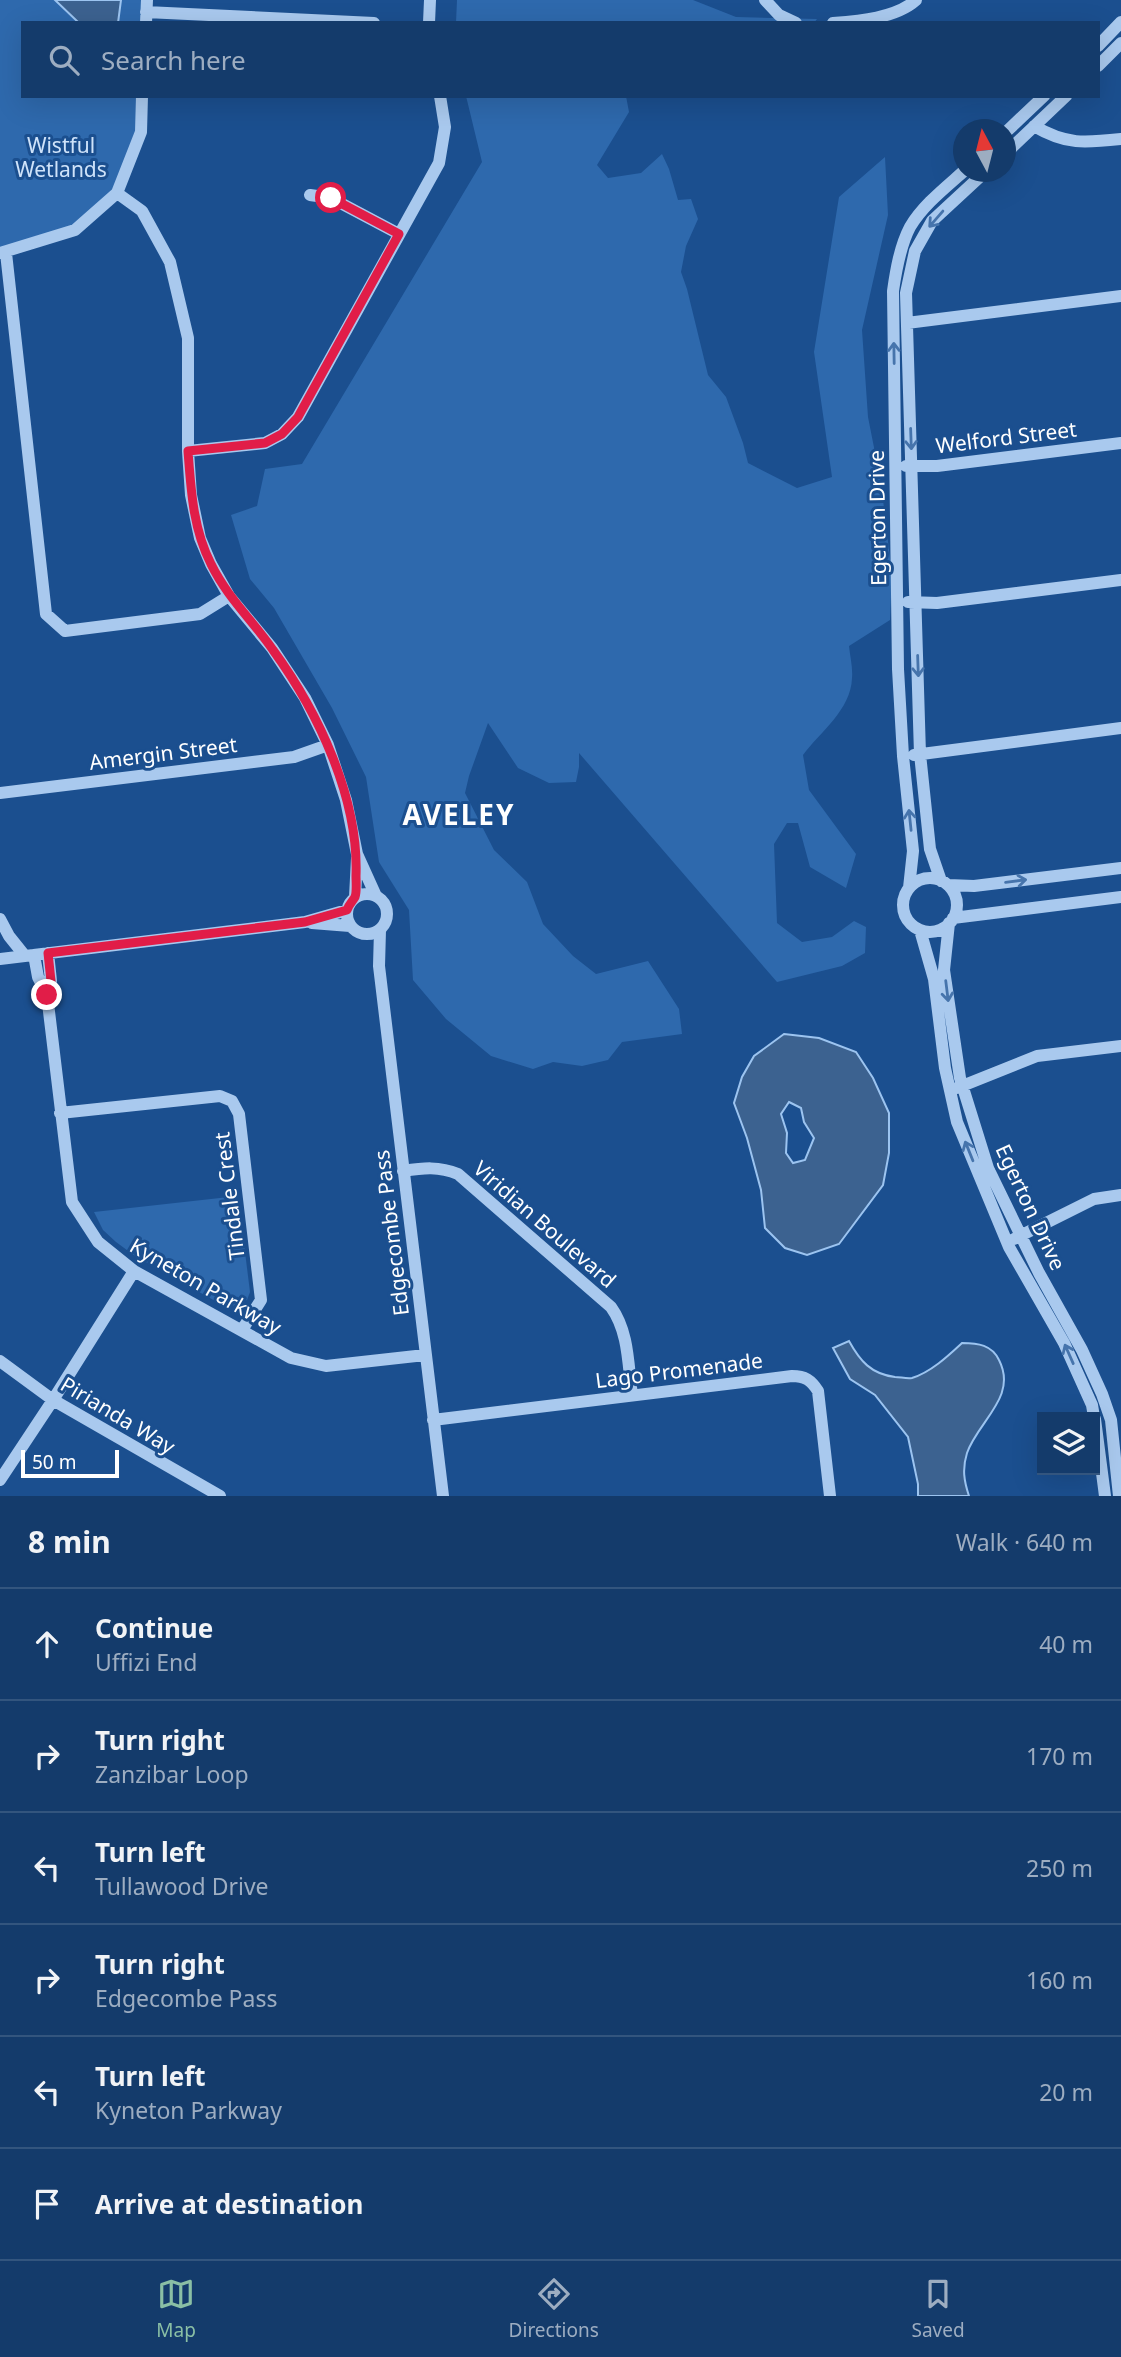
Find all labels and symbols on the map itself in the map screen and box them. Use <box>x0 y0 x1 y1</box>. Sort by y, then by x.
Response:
north arrow <box>953 119 1016 182</box>
park label: Wistful Wetlands <box>15 131 107 183</box>
route start <box>315 182 346 213</box>
one-way arrow <box>928 210 944 228</box>
one-way arrow <box>887 342 901 365</box>
street label: Welford Street <box>934 414 1078 460</box>
one-way arrow <box>904 427 917 450</box>
street label: Egerton Drive <box>862 450 892 586</box>
one-way arrow <box>911 654 925 677</box>
street label: Amergin Street <box>87 730 239 776</box>
district label: AVELEY <box>403 795 516 833</box>
one-way arrow <box>903 810 916 832</box>
one-way arrow <box>1004 874 1027 887</box>
route end <box>31 979 62 1010</box>
one-way arrow <box>941 979 954 1002</box>
street label: Tindale Crest <box>207 1130 251 1261</box>
one-way arrow <box>961 1140 974 1162</box>
street label: Egerton Drive <box>990 1140 1072 1274</box>
street label: Edgecombe Pass <box>367 1149 415 1317</box>
street label: Viridian Boulevard <box>468 1154 622 1294</box>
street label: Kyneton Parkway <box>125 1231 287 1341</box>
one-way arrow <box>1062 1344 1075 1365</box>
street label: Lago Promenade <box>594 1346 764 1394</box>
street label: Pirianda Way <box>56 1370 181 1460</box>
scale bar <box>21 1447 119 1479</box>

